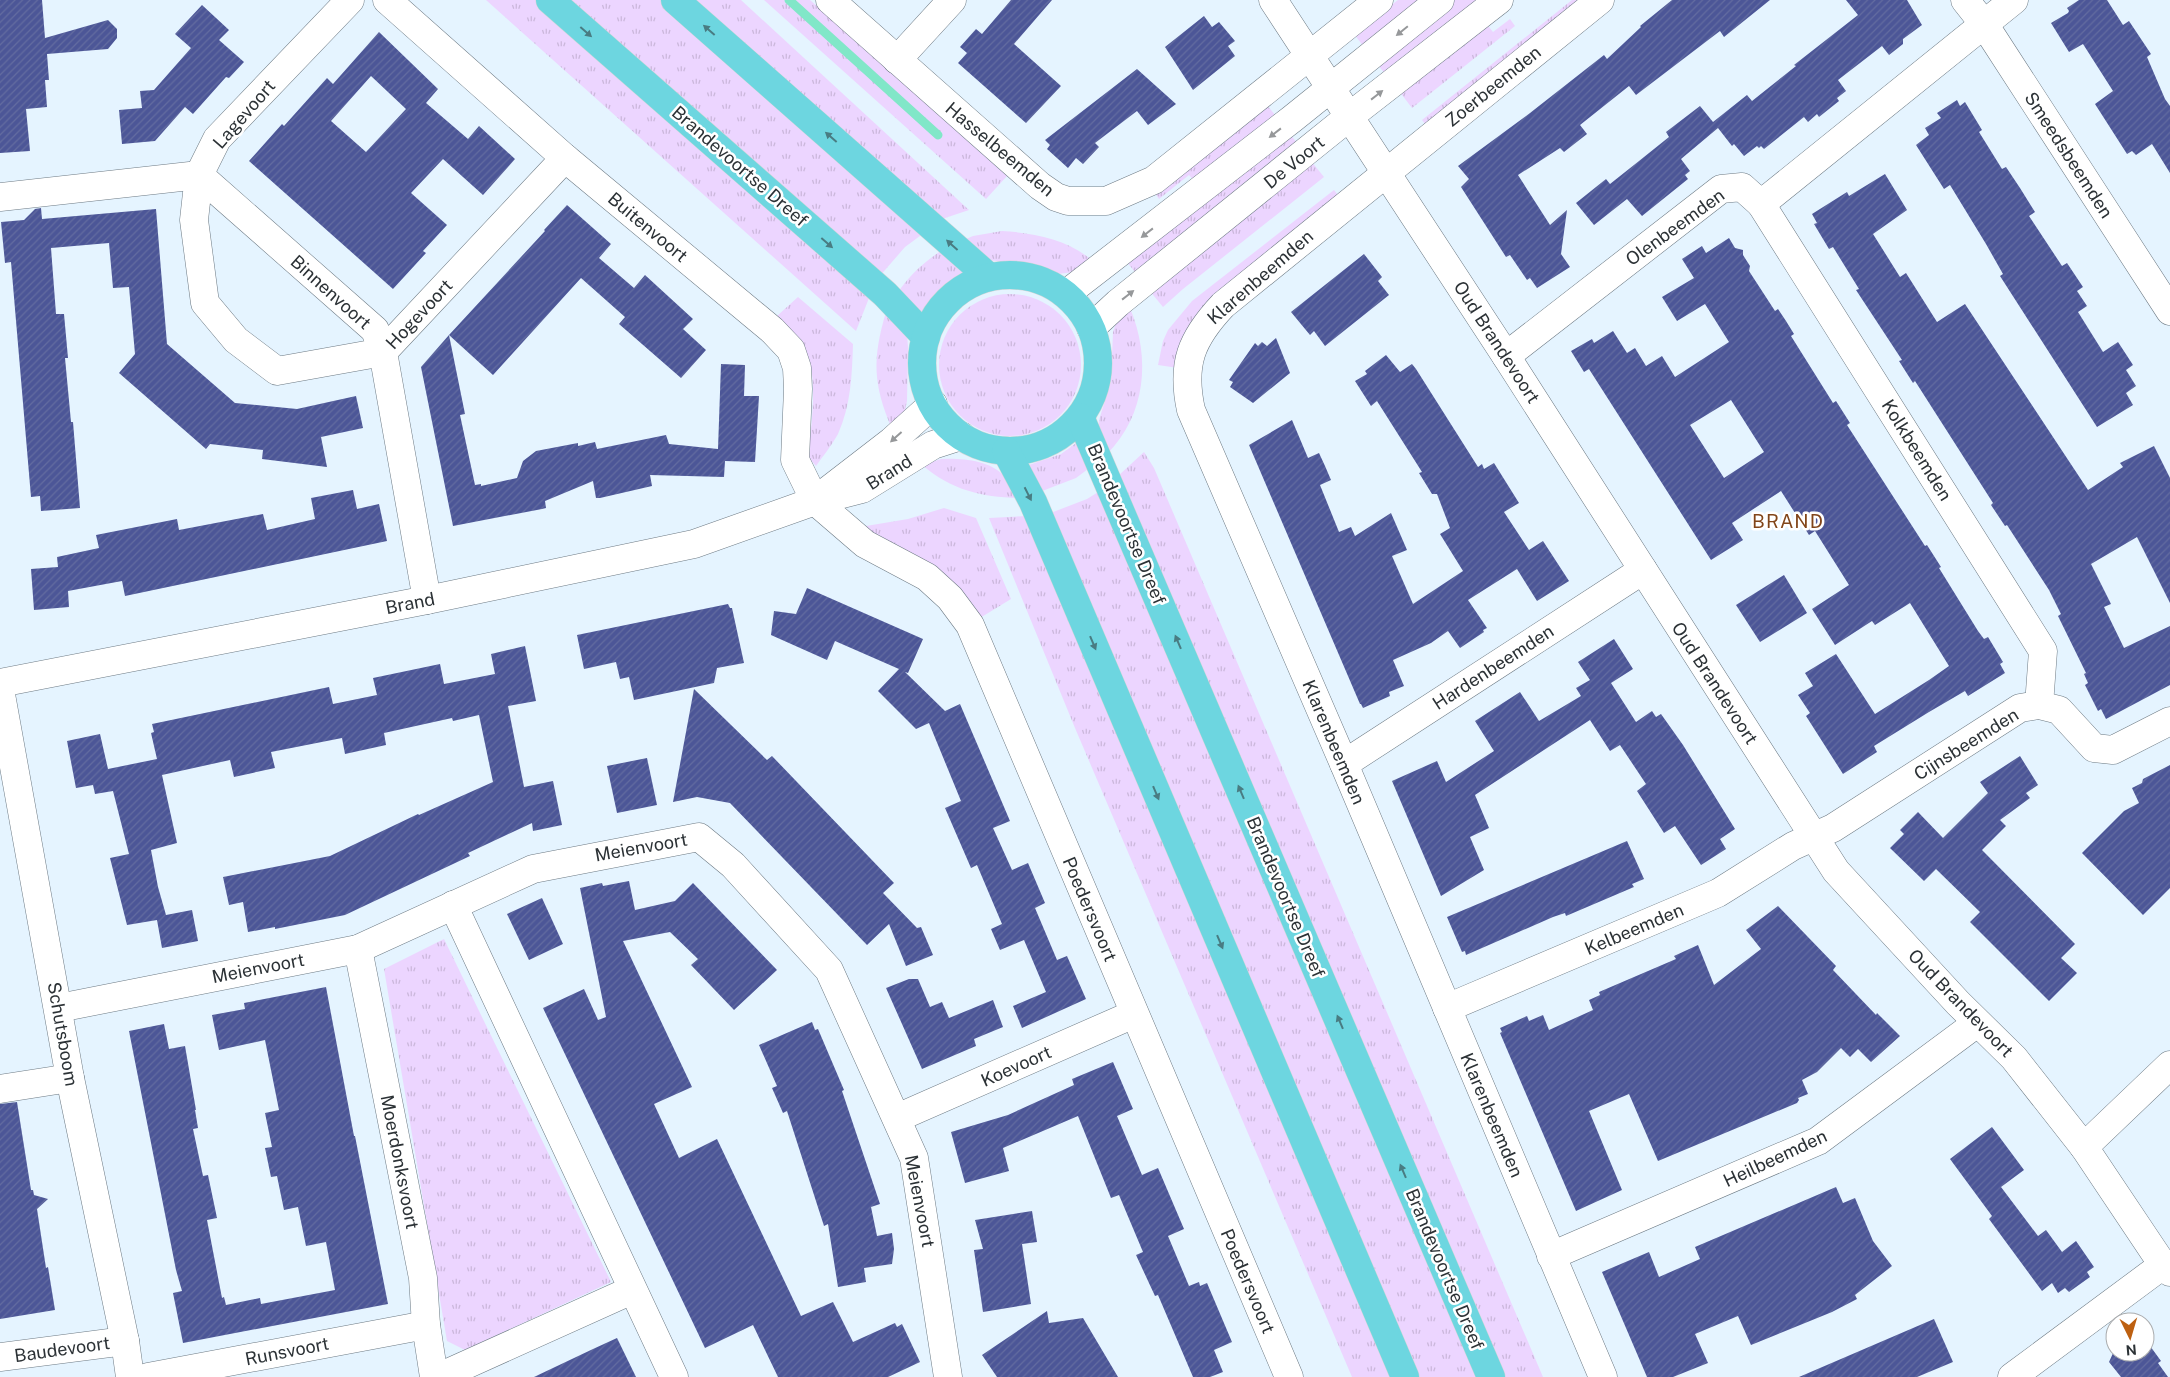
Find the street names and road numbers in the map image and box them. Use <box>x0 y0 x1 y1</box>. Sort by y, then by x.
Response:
street label: Zoerbeemden <box>1441 41 1545 131</box>
street label: Lagevoort <box>209 75 279 153</box>
street label: Smeedsbeemden <box>2020 88 2118 222</box>
street label: Hasselbeemden <box>941 97 1059 201</box>
street label: Brandevoortse Dreef <box>668 101 812 231</box>
street label: De Voort <box>1259 131 1329 193</box>
street label: Olenbeemden <box>1622 184 1728 270</box>
street label: Buitenvoort <box>604 188 692 266</box>
street label: Klarenbeemden <box>1203 225 1317 329</box>
street label: Binnenvoort <box>287 250 375 334</box>
street label: Hogevoort <box>381 275 457 353</box>
street label: Oud Brandevoort <box>1450 277 1544 407</box>
street label: Kolkbeemden <box>1878 395 1956 505</box>
street label: Brandevoortse Dreef <box>1084 440 1170 608</box>
street label: Brand <box>862 450 916 494</box>
street label: Brand <box>384 588 436 618</box>
street label: Oud Brandevoort <box>1668 618 1762 748</box>
street label: Hardenbeemden <box>1429 620 1557 714</box>
street label: Klarenbeemden <box>1298 677 1370 807</box>
street label: Cijnsbeemden <box>1910 704 2022 784</box>
street label: Brandevoortse Dreef <box>1243 813 1329 981</box>
street label: Meienvoort <box>593 829 689 865</box>
street label: Poedersvoort <box>1059 853 1121 965</box>
street label: Kelbeemden <box>1581 899 1687 959</box>
street label: Oud Brandevoort <box>1904 945 2018 1061</box>
street label: Meienvoort <box>210 949 306 987</box>
street label: Schutsboom <box>44 980 82 1088</box>
street label: Koevoort <box>977 1041 1055 1091</box>
street label: Klarenbeemden <box>1456 1050 1528 1180</box>
street label: Moerdonksvoort <box>377 1093 423 1231</box>
street label: Heilbeemden <box>1720 1125 1830 1191</box>
street label: Meienvoort <box>901 1153 939 1249</box>
street label: Brandevoortse Dreef <box>1402 1185 1488 1353</box>
street label: Poedersvoort <box>1217 1225 1279 1337</box>
street label: Baudevoort <box>13 1332 111 1366</box>
street label: Runsvoort <box>243 1333 331 1369</box>

